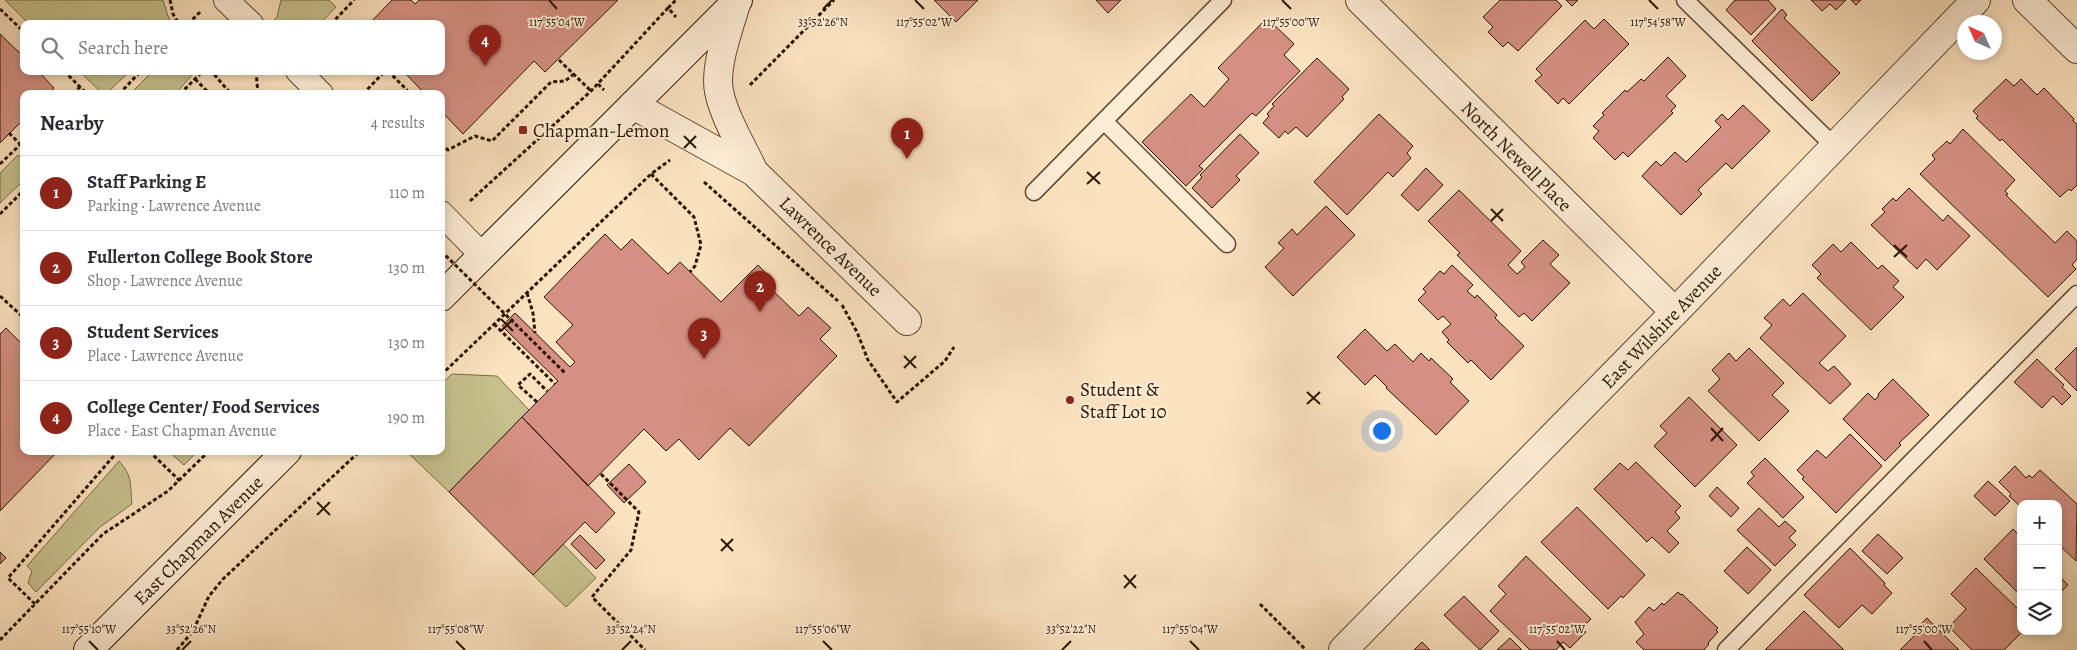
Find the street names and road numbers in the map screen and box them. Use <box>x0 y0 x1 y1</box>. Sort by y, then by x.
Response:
street label: North Newell Place <box>1455 96 1577 218</box>
street label: Lawrence Avenue <box>773 191 888 303</box>
street label: East Wilshire Avenue <box>1596 259 1728 394</box>
street label: East Chapman Avenue <box>128 470 269 611</box>

